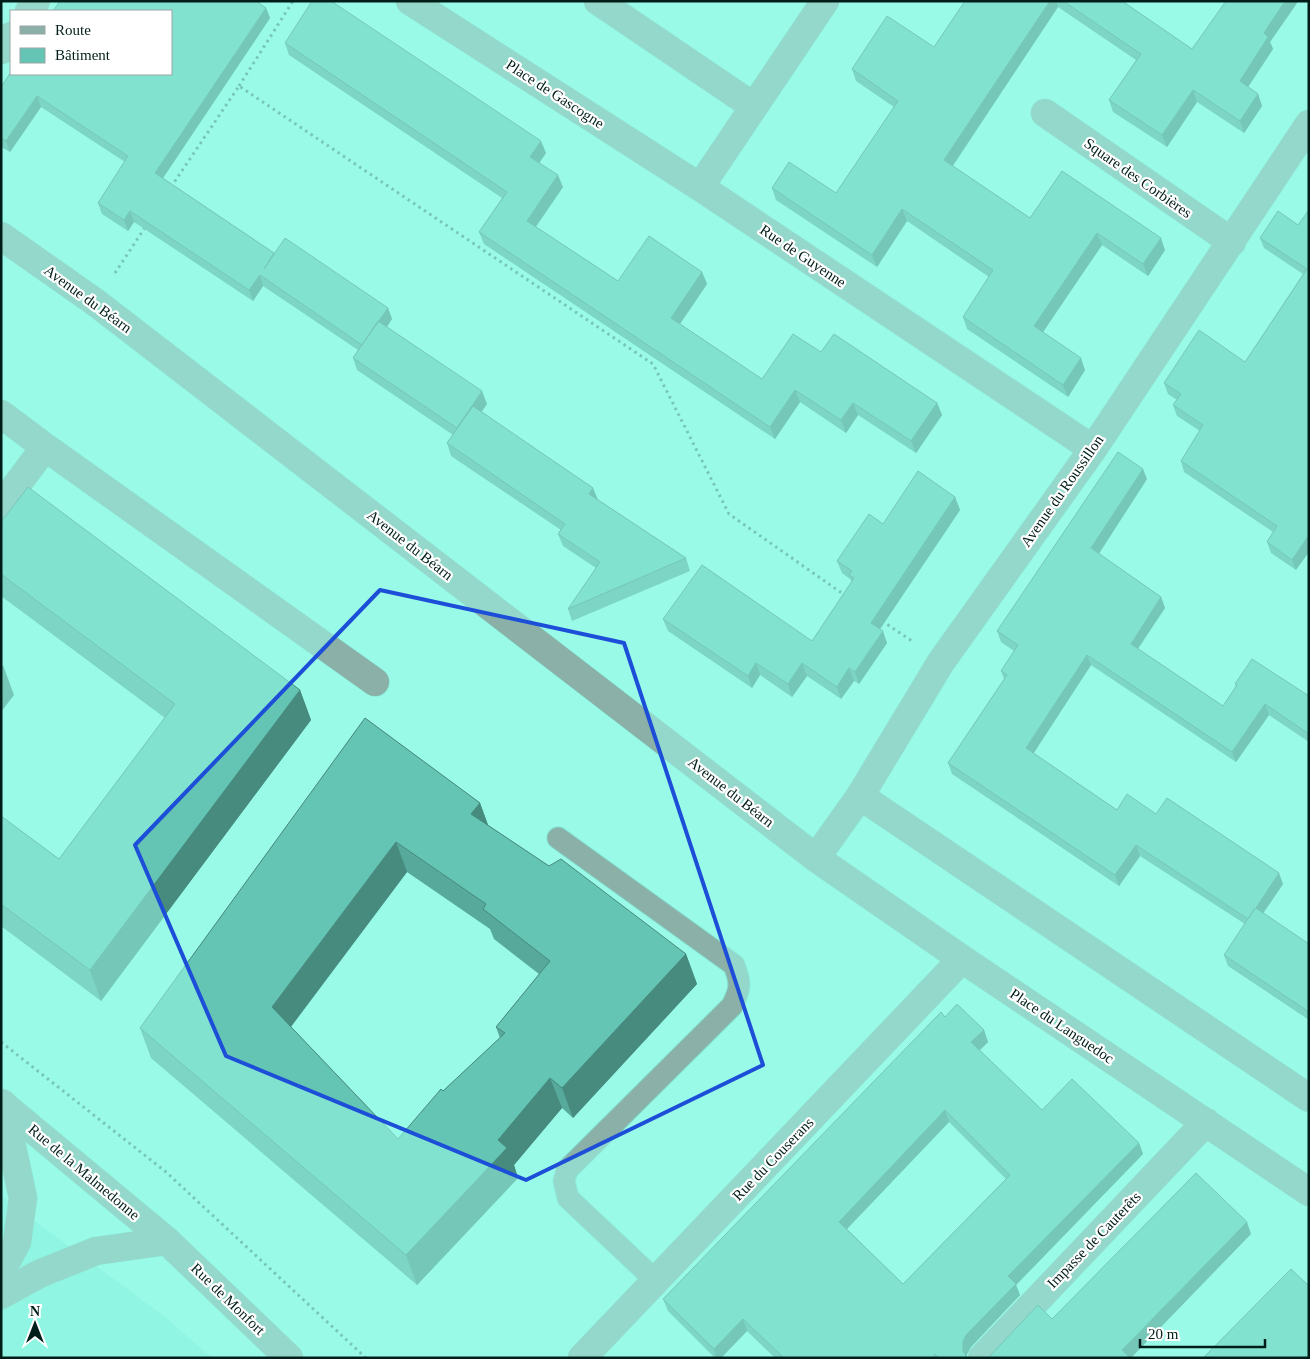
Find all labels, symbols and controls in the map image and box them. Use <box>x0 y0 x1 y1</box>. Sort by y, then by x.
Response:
legend <box>10 10 172 75</box>
text: Route <box>55 22 91 38</box>
text: Bâtiment <box>55 47 111 63</box>
street label: Place de Gascogne <box>503 56 607 132</box>
street label: Square des Corbières <box>1081 135 1195 221</box>
street label: Rue de Guyenne <box>757 221 849 291</box>
street label: Avenue du Béarn <box>41 262 135 336</box>
street label: Avenue du Roussillon <box>1018 432 1107 550</box>
street label: Avenue du Béarn <box>364 507 456 584</box>
street label: Avenue du Béarn <box>685 754 777 831</box>
street label: Place du Languedoc <box>1007 985 1117 1067</box>
street label: Rue du Couserans <box>729 1114 817 1204</box>
street label: Rue de la Malmedonne <box>25 1121 143 1223</box>
street label: Impasse de Cauterêts <box>1044 1188 1144 1291</box>
street label: Rue de Monfort <box>188 1260 269 1339</box>
north arrow <box>10 1299 60 1349</box>
text: N <box>30 1304 40 1319</box>
scale bar <box>1140 1316 1265 1348</box>
text: 20 m <box>1148 1326 1179 1342</box>

